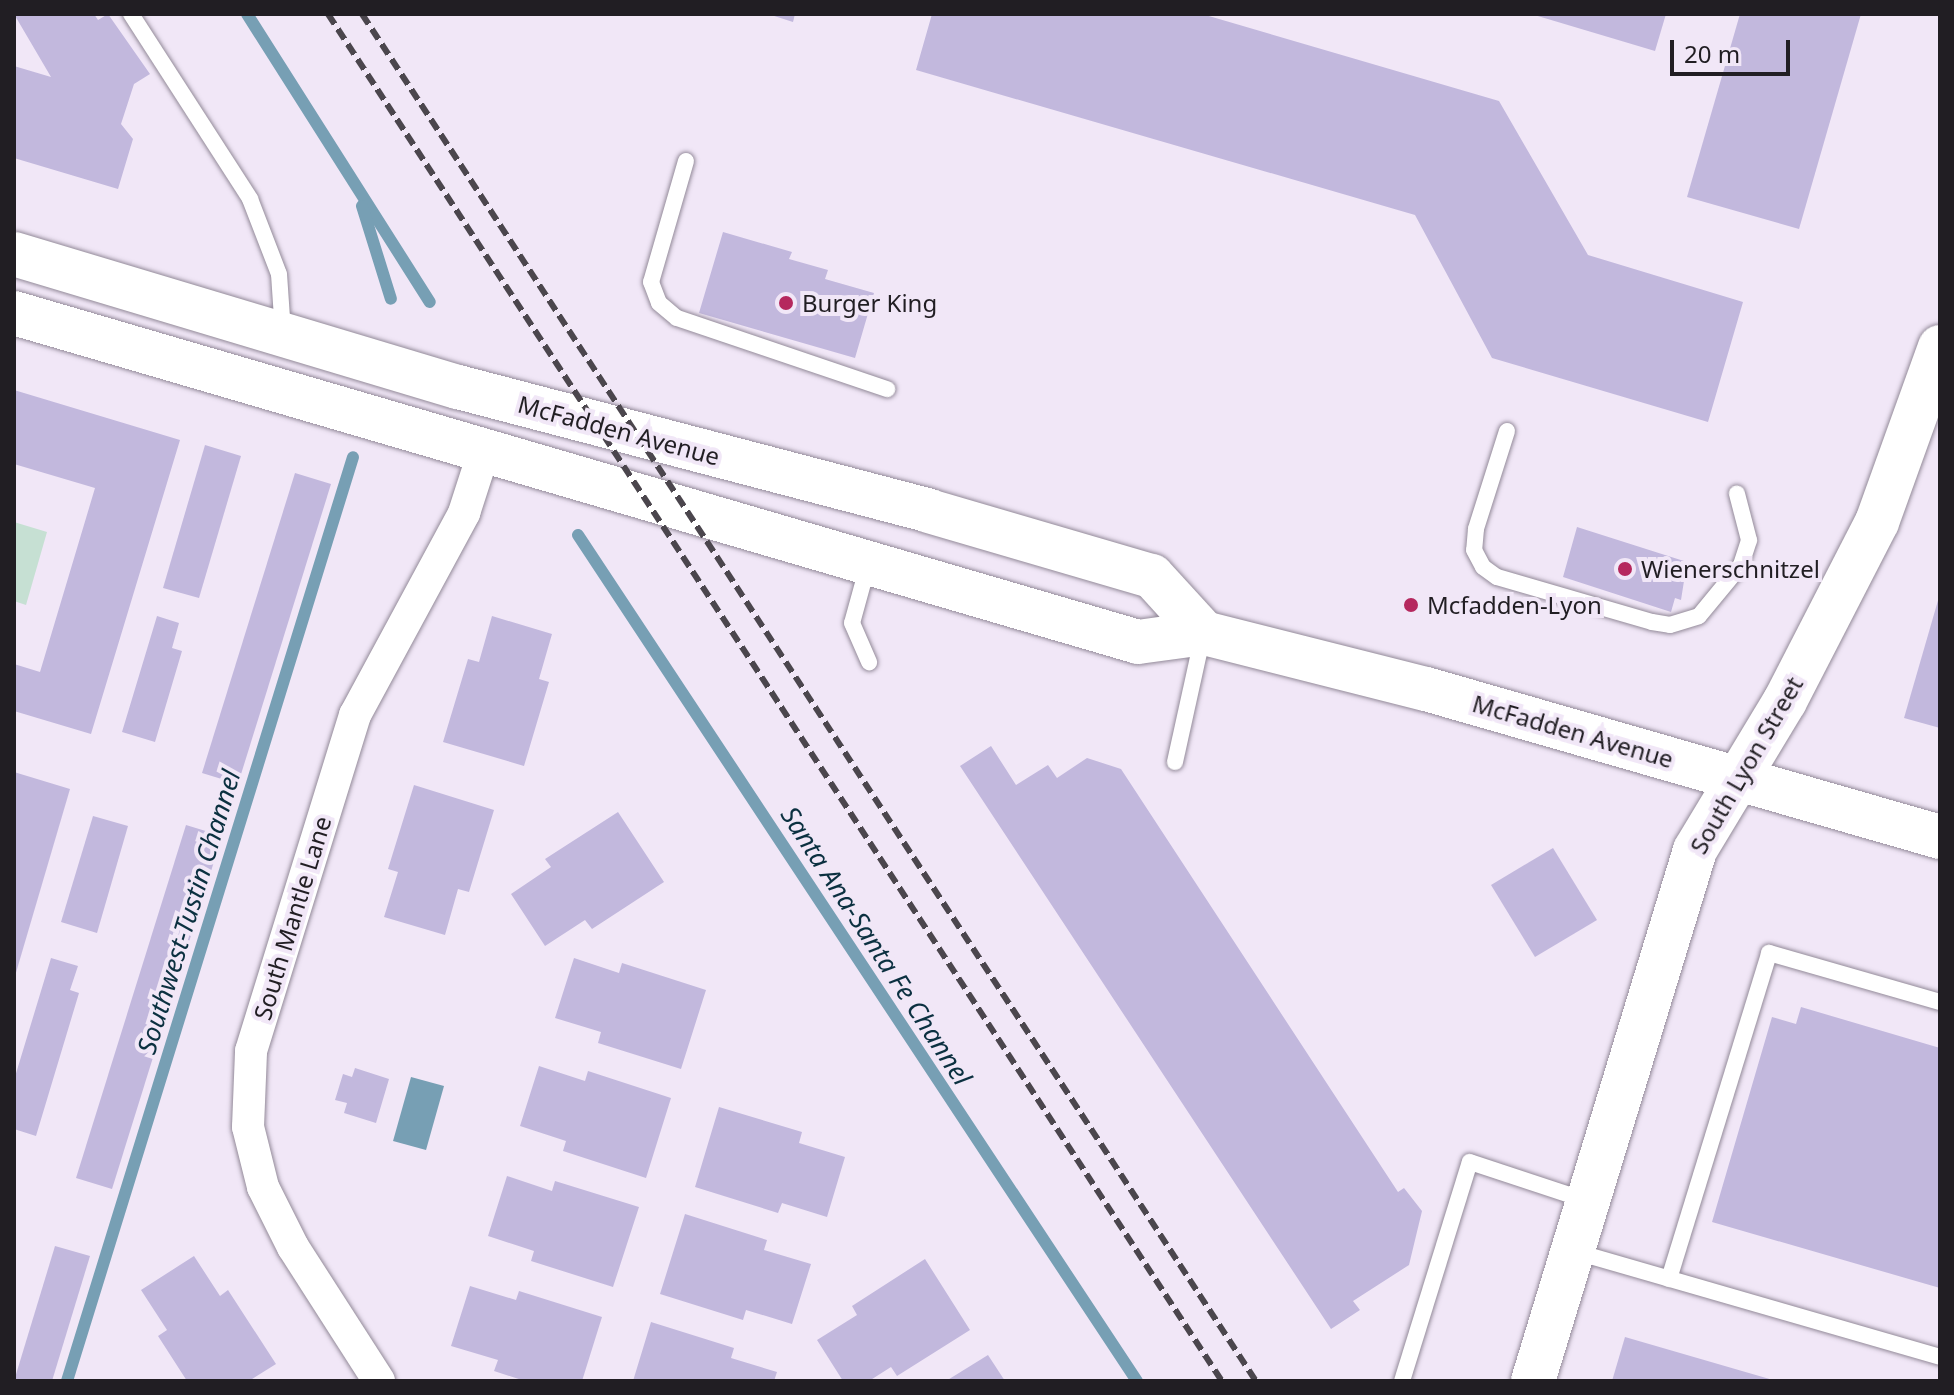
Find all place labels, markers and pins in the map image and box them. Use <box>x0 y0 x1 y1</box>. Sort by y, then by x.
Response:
place label: Burger King <box>802 289 937 317</box>
marker: Burger King <box>777 294 795 312</box>
place label: Wienerschnitzel <box>1641 555 1820 583</box>
marker: Wienerschnitzel <box>1616 560 1634 578</box>
place label: Mcfadden-Lyon <box>1427 591 1602 619</box>
marker: Mcfadden-Lyon <box>1402 596 1420 614</box>

